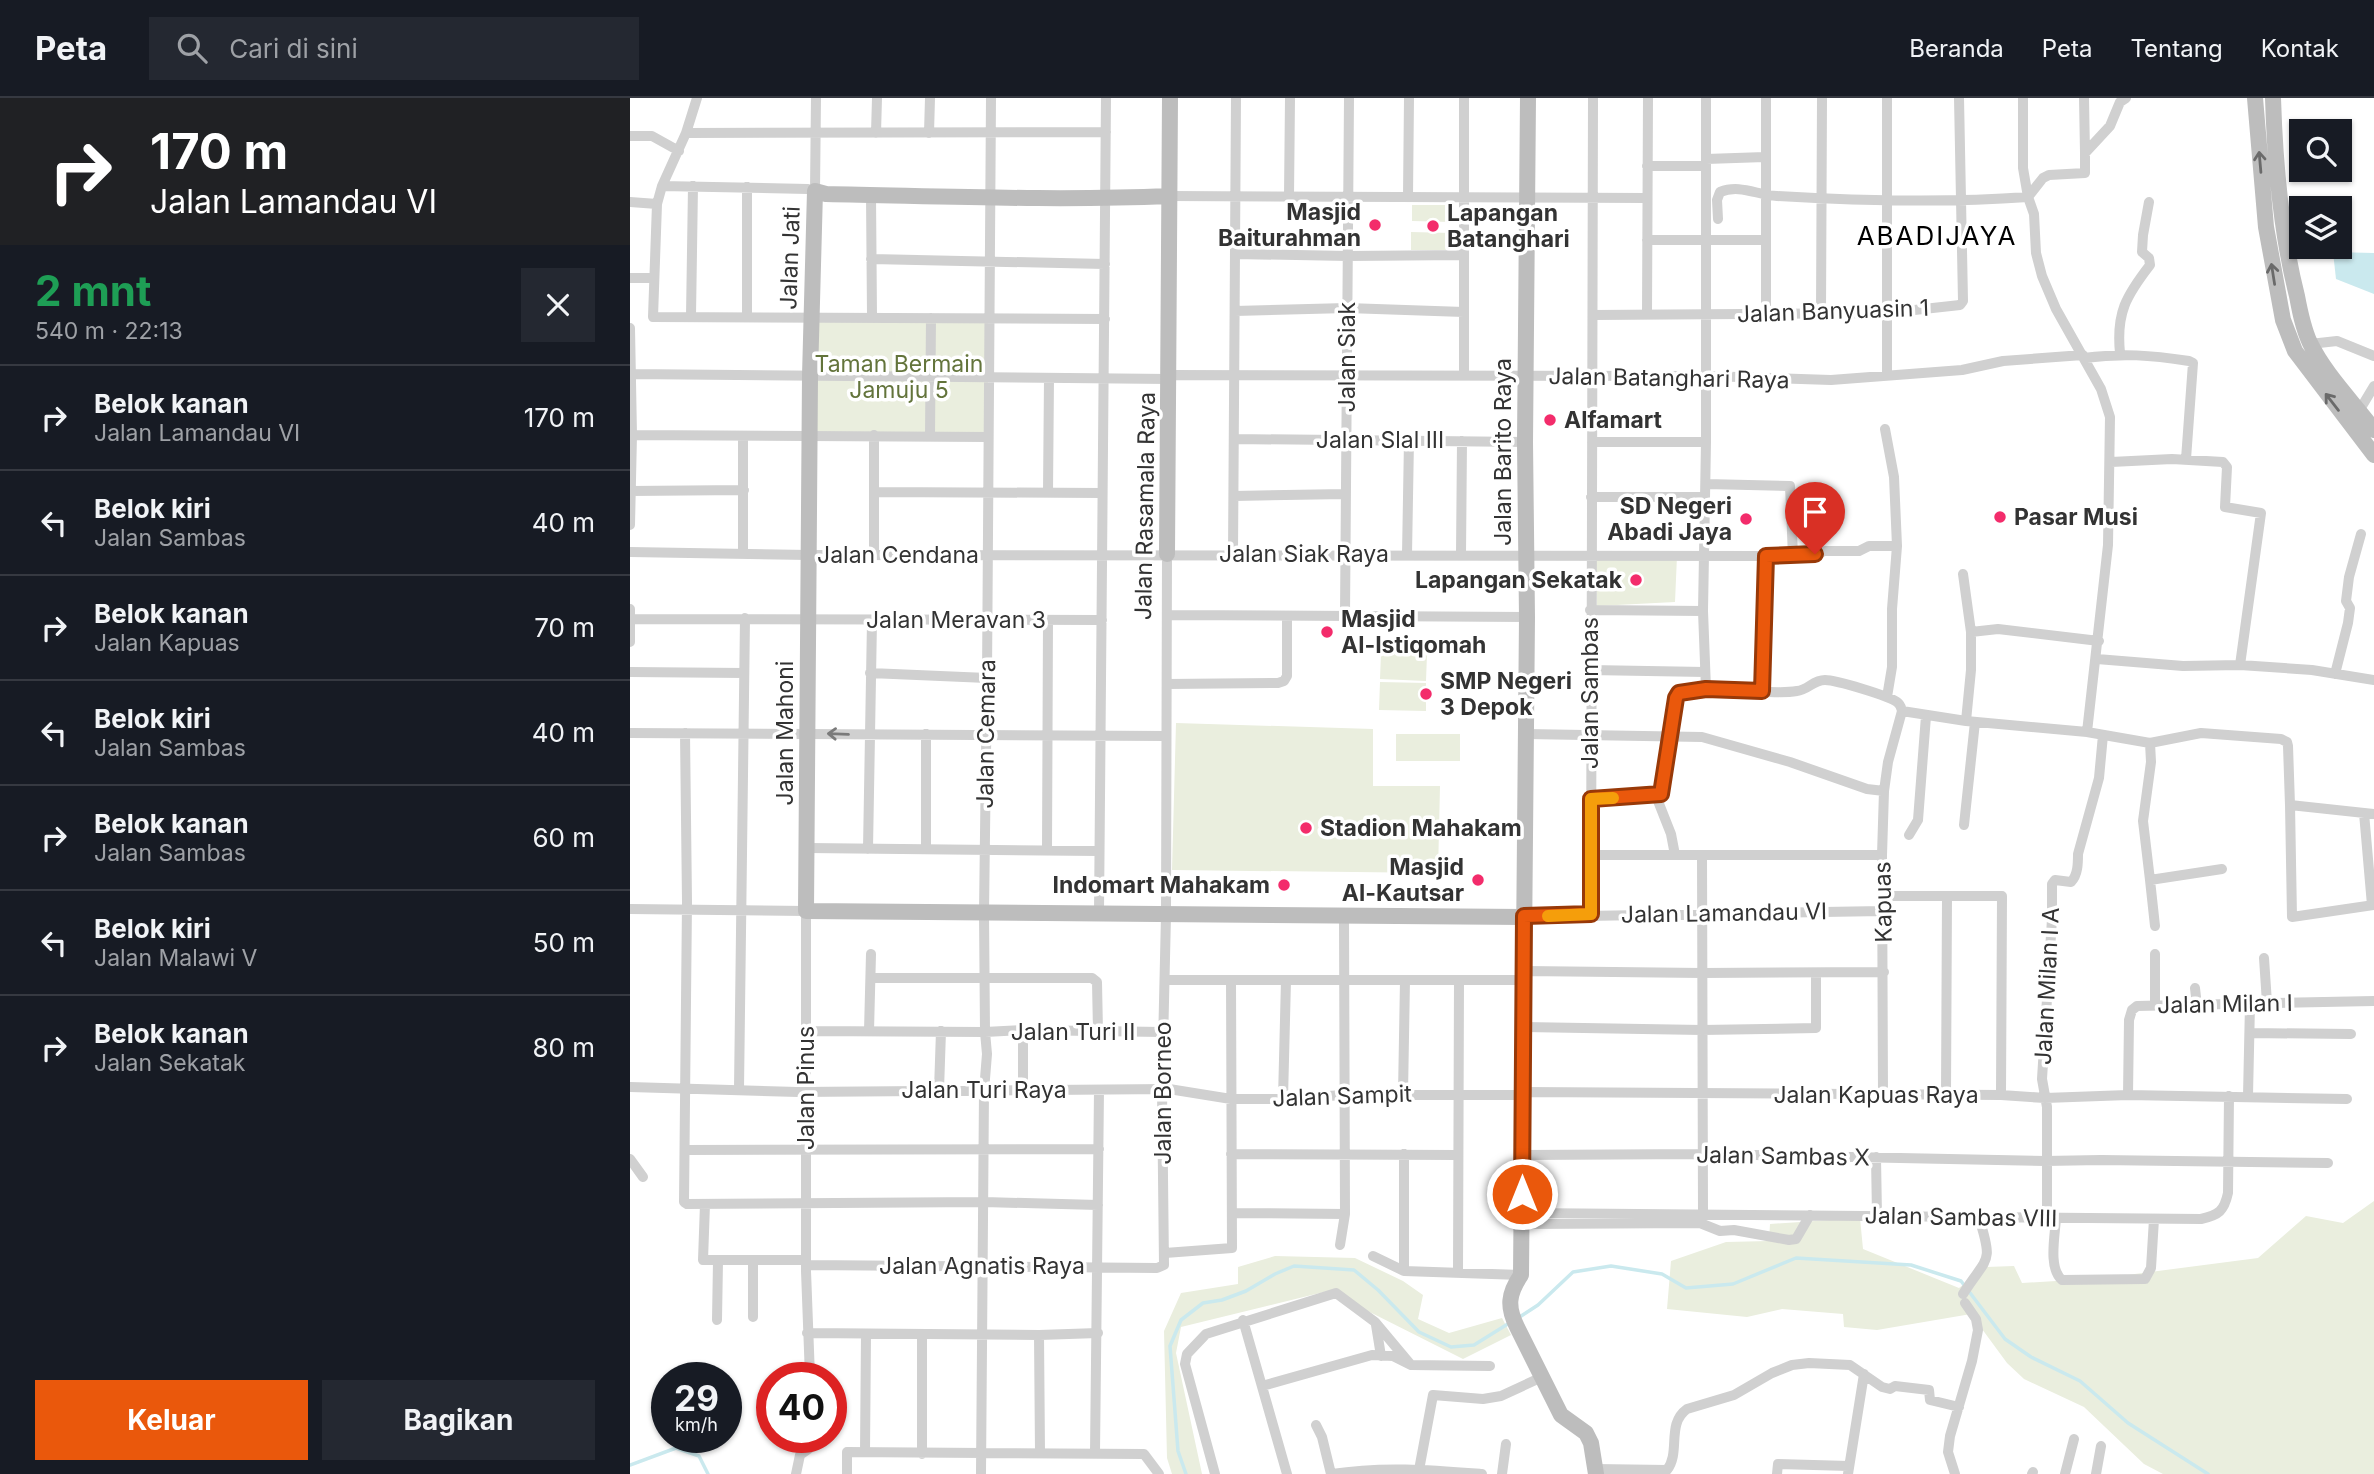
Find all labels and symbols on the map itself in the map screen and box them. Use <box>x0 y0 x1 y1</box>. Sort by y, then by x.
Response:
one-way arrow <box>2253 152 2266 174</box>
place label: Masjid Baiturahman <box>1218 198 1361 252</box>
place label: Lapangan Batanghari <box>1447 199 1570 253</box>
street label: Jalan Jati <box>774 206 806 310</box>
marker: Masjid Baiturahman <box>1367 217 1383 233</box>
marker: Lapangan Batanghari <box>1425 218 1441 234</box>
district label: ABADIJAYA <box>1857 220 2017 251</box>
one-way arrow <box>2267 263 2280 286</box>
street label: Jalan Banyuasin 1 <box>1736 294 1930 328</box>
street label: Jalan Siak <box>1333 301 1361 412</box>
park label: Taman Bermain Jamuju 5 <box>815 350 983 404</box>
street label: Jalan Barito Raya <box>1489 358 1517 546</box>
street label: Jalan Batanghari Raya <box>1548 362 1790 394</box>
street label: Jalan Rasamala Raya <box>1129 392 1161 620</box>
one-way arrow <box>2324 393 2340 411</box>
place label: Alfamart <box>1564 406 1663 434</box>
marker: Alfamart <box>1542 412 1558 428</box>
street label: Jalan Slal III <box>1316 426 1444 454</box>
pin <box>1785 482 1845 554</box>
place label: SD Negeri Abadi Jaya <box>1607 492 1732 546</box>
place label: Pasar Musi <box>2014 503 2138 531</box>
marker: Pasar Musi <box>1992 509 2008 525</box>
marker: SD Negeri Abadi Jaya <box>1738 511 1754 527</box>
street label: Jalan Siak Raya <box>1219 540 1389 568</box>
street label: Jalan Cendana <box>817 541 979 569</box>
place label: Lapangan Sekatak <box>1415 566 1623 594</box>
marker: Lapangan Sekatak <box>1628 572 1644 588</box>
place label: Masjid Al-Istiqomah <box>1341 605 1486 659</box>
street label: Jalan Meravan 3 <box>866 606 1046 634</box>
street label: Jalan Sambas <box>1576 617 1604 769</box>
marker: Masjid Al-Istiqomah <box>1319 624 1335 640</box>
street label: Jalan Cemara <box>971 659 1001 809</box>
street label: Jalan Mahoni <box>771 661 799 805</box>
place label: SMP Negeri 3 Depok <box>1440 667 1572 721</box>
marker: SMP Negeri 3 Depok <box>1418 686 1434 702</box>
one-way arrow <box>826 727 849 740</box>
place label: Stadion Mahakam <box>1320 814 1522 842</box>
marker: Stadion Mahakam <box>1298 820 1314 836</box>
place label: Masjid Al-Kautsar <box>1342 853 1464 907</box>
street label: Kapuas <box>1868 861 1898 943</box>
place label: Indomart Mahakam <box>1052 871 1270 899</box>
marker: Masjid Al-Kautsar <box>1470 872 1486 888</box>
marker: Indomart Mahakam <box>1276 877 1292 893</box>
street label: Jalan Lamandau VI <box>1621 897 1827 929</box>
street label: Jalan Milan I A <box>2029 906 2065 1066</box>
street label: Jalan Milan I <box>2157 989 2293 1019</box>
street label: Jalan Turi II <box>1011 1018 1135 1046</box>
street label: Jalan Borneo <box>1149 1021 1177 1165</box>
street label: Jalan Pinus <box>792 1026 820 1150</box>
street label: Jalan Turi Raya <box>901 1076 1067 1104</box>
street label: Jalan Sampit <box>1272 1080 1413 1112</box>
street label: Jalan Kapuas Raya <box>1773 1081 1979 1109</box>
street label: Jalan Sambas X <box>1696 1140 1870 1172</box>
position arrow <box>1485 1157 1559 1231</box>
street label: Jalan Sambas VIII <box>1864 1201 2058 1233</box>
street label: Jalan Agnatis Raya <box>879 1252 1085 1280</box>
speed limit sign: 40 <box>756 1362 847 1453</box>

